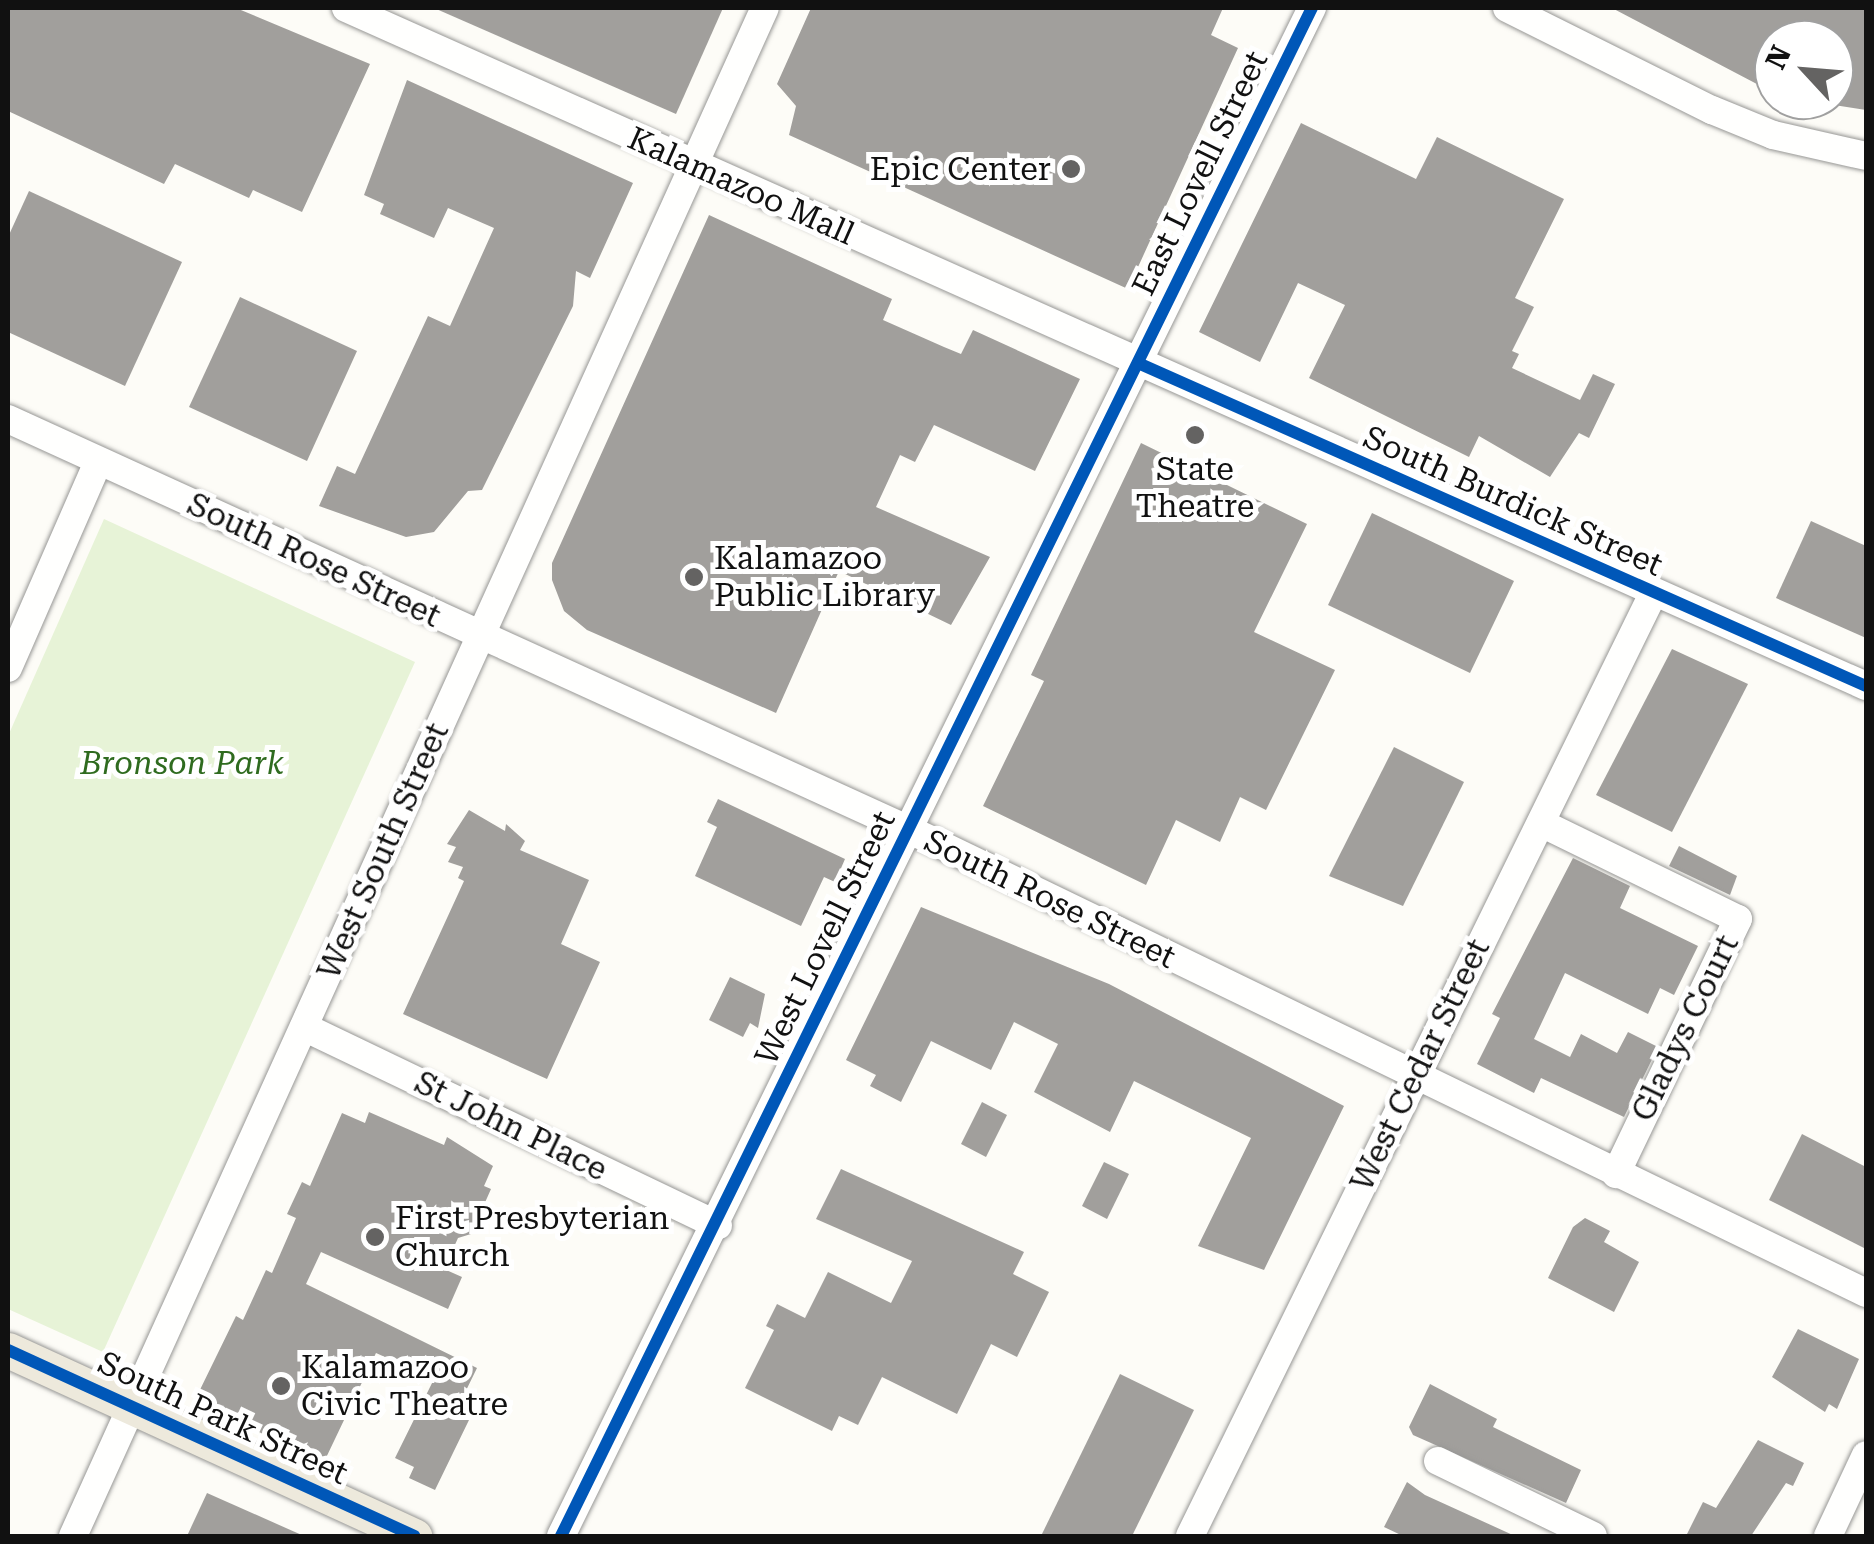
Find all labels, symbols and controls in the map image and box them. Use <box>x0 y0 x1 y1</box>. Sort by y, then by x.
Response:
north arrow <box>1754 20 1854 120</box>
text: N <box>1759 41 1798 74</box>
street label: East Lovell Street <box>1124 45 1276 301</box>
street label: Kalamazoo Mall <box>622 119 860 253</box>
place label: Epic Center <box>870 150 1051 188</box>
marker: Epic Center <box>1060 158 1082 180</box>
street label: South Burdick Street <box>1357 418 1669 584</box>
marker: State Theatre <box>1184 424 1206 446</box>
place label: State Theatre <box>1136 451 1254 526</box>
street label: South Rose Street <box>181 485 447 635</box>
place label: Kalamazoo Public Library <box>714 540 935 615</box>
marker: Kalamazoo Public Library <box>683 566 705 588</box>
street label: West South Street <box>309 717 457 985</box>
park label: Bronson Park <box>80 744 284 782</box>
street label: West Lovell Street <box>747 805 903 1071</box>
street label: South Rose Street <box>918 822 1182 976</box>
street label: Gladys Court <box>1623 929 1747 1127</box>
street label: West Cedar Street <box>1342 933 1498 1197</box>
street label: St John Place <box>409 1063 613 1189</box>
place label: First Presbyterian Church <box>395 1200 669 1275</box>
marker: First Presbyterian Church <box>364 1226 386 1248</box>
street label: South Park Street <box>92 1343 354 1493</box>
place label: Kalamazoo Civic Theatre <box>301 1349 508 1424</box>
marker: Kalamazoo Civic Theatre <box>270 1375 292 1397</box>

